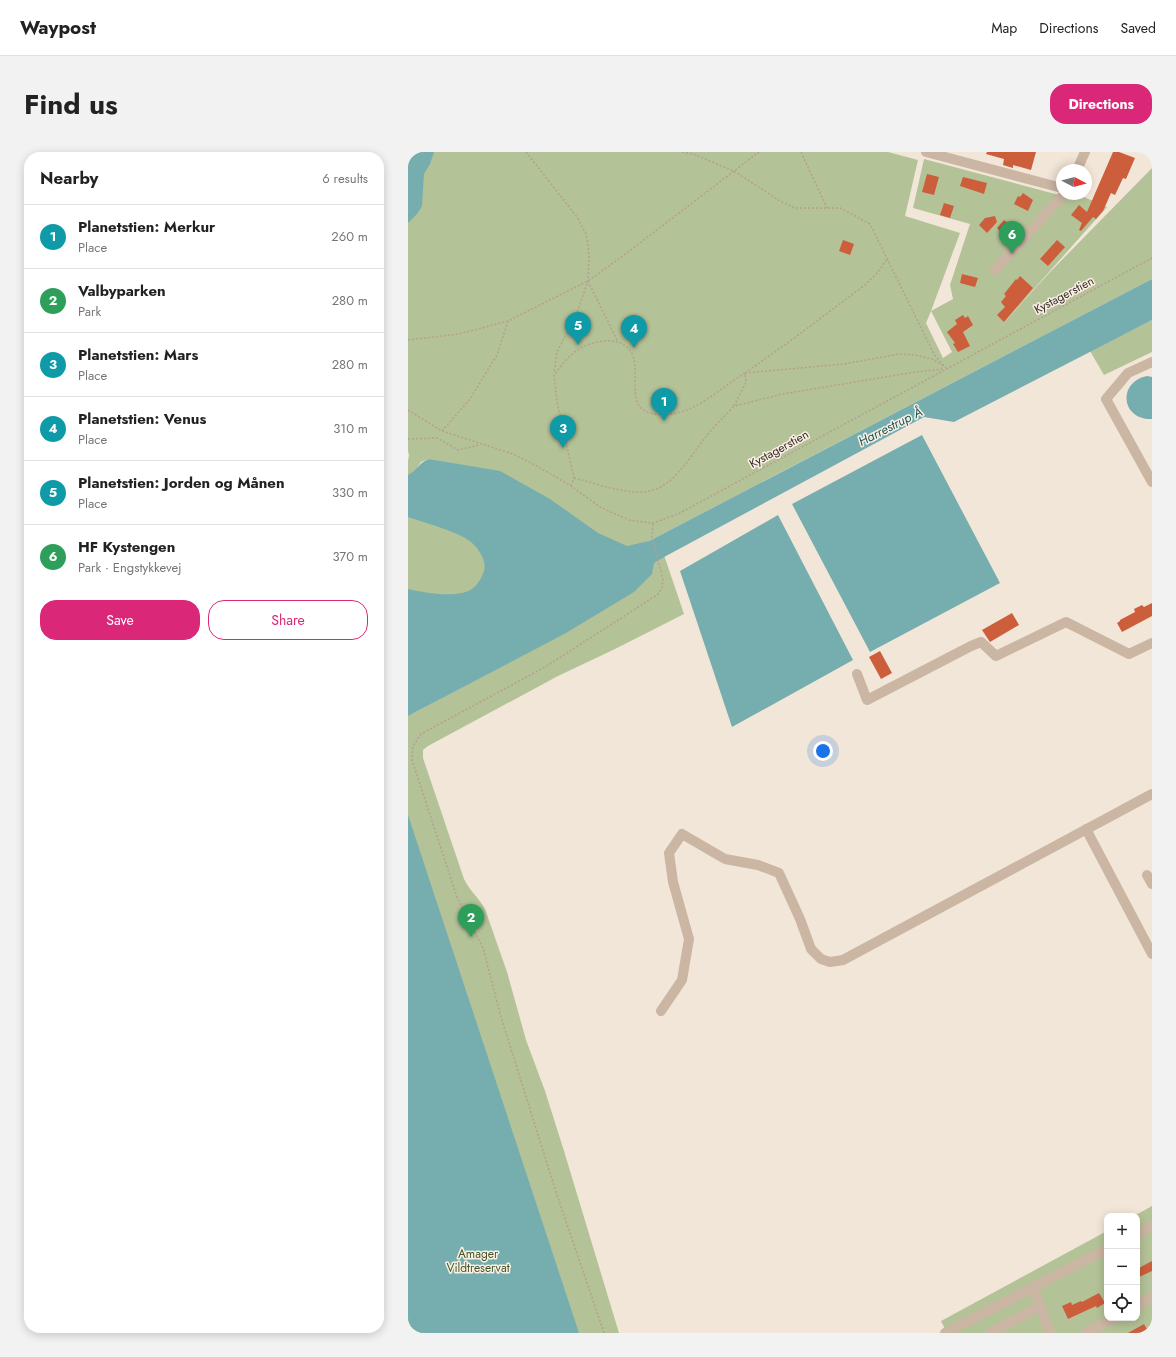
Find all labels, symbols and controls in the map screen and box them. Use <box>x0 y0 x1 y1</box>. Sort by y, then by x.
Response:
text: Waypost <box>20 14 96 41</box>
text: Map <box>991 18 1017 38</box>
text: Directions <box>1039 18 1099 38</box>
text: Saved <box>1121 18 1156 38</box>
text: Find us <box>24 84 118 125</box>
button: Directions <box>1050 84 1152 124</box>
north arrow <box>1056 164 1092 200</box>
text: Nearby <box>40 166 98 190</box>
text: 6 results <box>322 169 368 188</box>
text: Planetstien: Merkur <box>78 216 215 238</box>
pin: 6 <box>999 221 1025 254</box>
text: 1 <box>50 227 56 246</box>
text: 260 m <box>331 227 368 246</box>
text: Place <box>78 238 107 257</box>
street label: Kystagerstien <box>1031 272 1097 318</box>
text: Valbyparken <box>78 280 166 302</box>
text: 2 <box>49 291 57 310</box>
text: 280 m <box>332 291 368 310</box>
text: Park <box>78 302 101 321</box>
pin: 5 <box>565 312 591 345</box>
pin: 4 <box>621 315 647 348</box>
text: Planetstien: Mars <box>78 344 198 366</box>
text: 3 <box>49 355 57 374</box>
text: 280 m <box>332 355 368 374</box>
text: Place <box>78 366 107 385</box>
pin: 1 <box>651 388 677 421</box>
water label: Harrestrup Å <box>855 402 926 451</box>
text: Planetstien: Venus <box>78 408 206 430</box>
pin: 3 <box>550 415 576 448</box>
text: 4 <box>48 419 58 438</box>
text: 310 m <box>333 419 368 438</box>
street label: Kystagerstien <box>746 425 812 473</box>
text: Place <box>78 430 107 449</box>
text: Planetstien: Jorden og Månen <box>78 472 285 494</box>
text: 5 <box>49 483 57 502</box>
text: 330 m <box>332 483 368 502</box>
text: Place <box>78 494 107 513</box>
text: HF Kystengen <box>78 536 175 558</box>
text: 6 <box>49 547 57 566</box>
text: 370 m <box>332 547 368 566</box>
text: Park · Engstykkevej <box>78 558 182 577</box>
button: Save <box>40 600 200 640</box>
button: Share <box>208 600 368 640</box>
your location <box>813 741 833 761</box>
pin: 2 <box>458 904 484 937</box>
map controls <box>1104 1213 1140 1321</box>
button: + <box>1104 1213 1140 1249</box>
park label: Amager Vildtreservat <box>446 1245 510 1277</box>
button: − <box>1104 1249 1140 1285</box>
button: locate <box>1104 1285 1140 1321</box>

